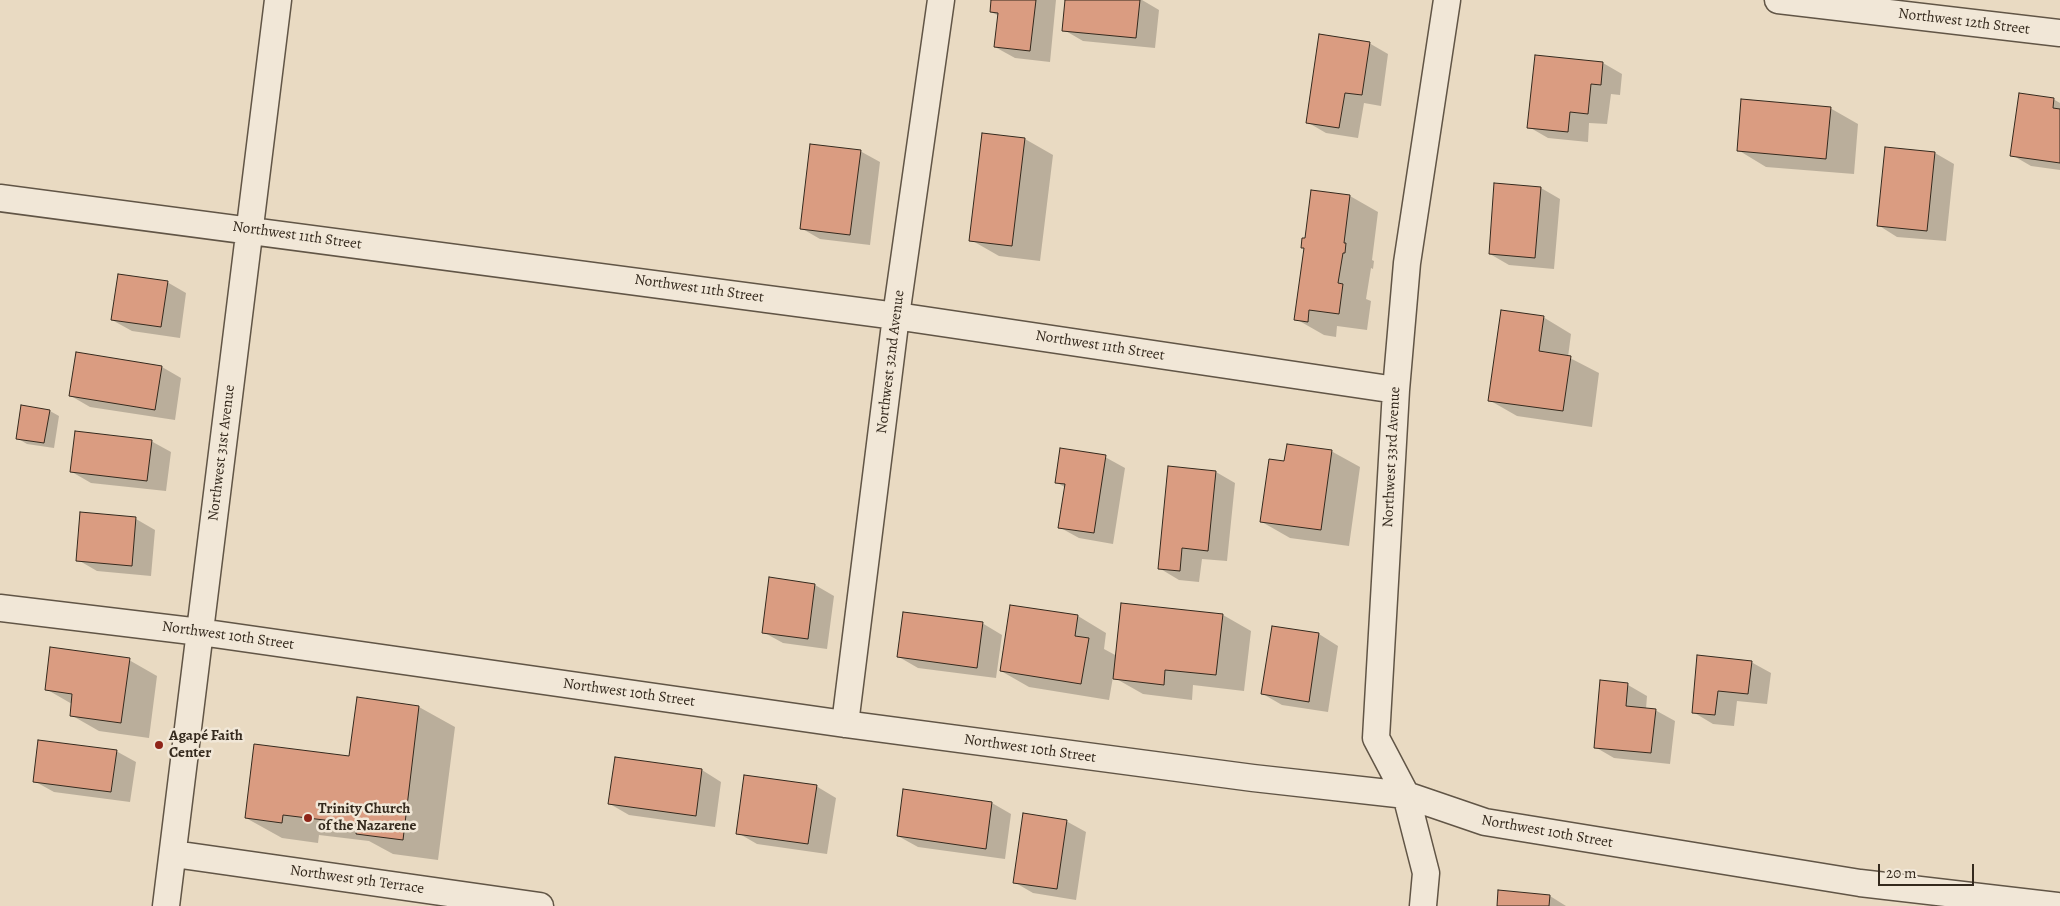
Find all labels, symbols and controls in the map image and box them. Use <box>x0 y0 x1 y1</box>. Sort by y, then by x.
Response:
street label: Northwest 12th Street <box>1897 5 2031 39</box>
street label: Northwest 11th Street <box>231 218 363 254</box>
street label: Northwest 11th Street <box>633 271 765 307</box>
street label: Northwest 32nd Avenue <box>873 289 909 435</box>
street label: Northwest 11th Street <box>1034 327 1166 365</box>
street label: Northwest 31st Avenue <box>205 384 239 522</box>
street label: Northwest 33rd Avenue <box>1379 386 1405 528</box>
street label: Northwest 10th Street <box>161 618 295 654</box>
street label: Northwest 10th Street <box>562 675 696 711</box>
place label: Agapé Faith Center <box>169 727 243 762</box>
street label: Northwest 10th Street <box>963 731 1097 767</box>
marker: Agapé Faith Center <box>153 739 165 751</box>
place label: Trinity Church of the Nazarene <box>318 800 416 835</box>
marker: Trinity Church of the Nazarene <box>302 812 314 824</box>
street label: Northwest 10th Street <box>1480 812 1614 852</box>
scale bar <box>1880 854 1976 886</box>
street label: Northwest 9th Terrace <box>289 862 425 898</box>
text: 20 m <box>1886 863 1917 883</box>

